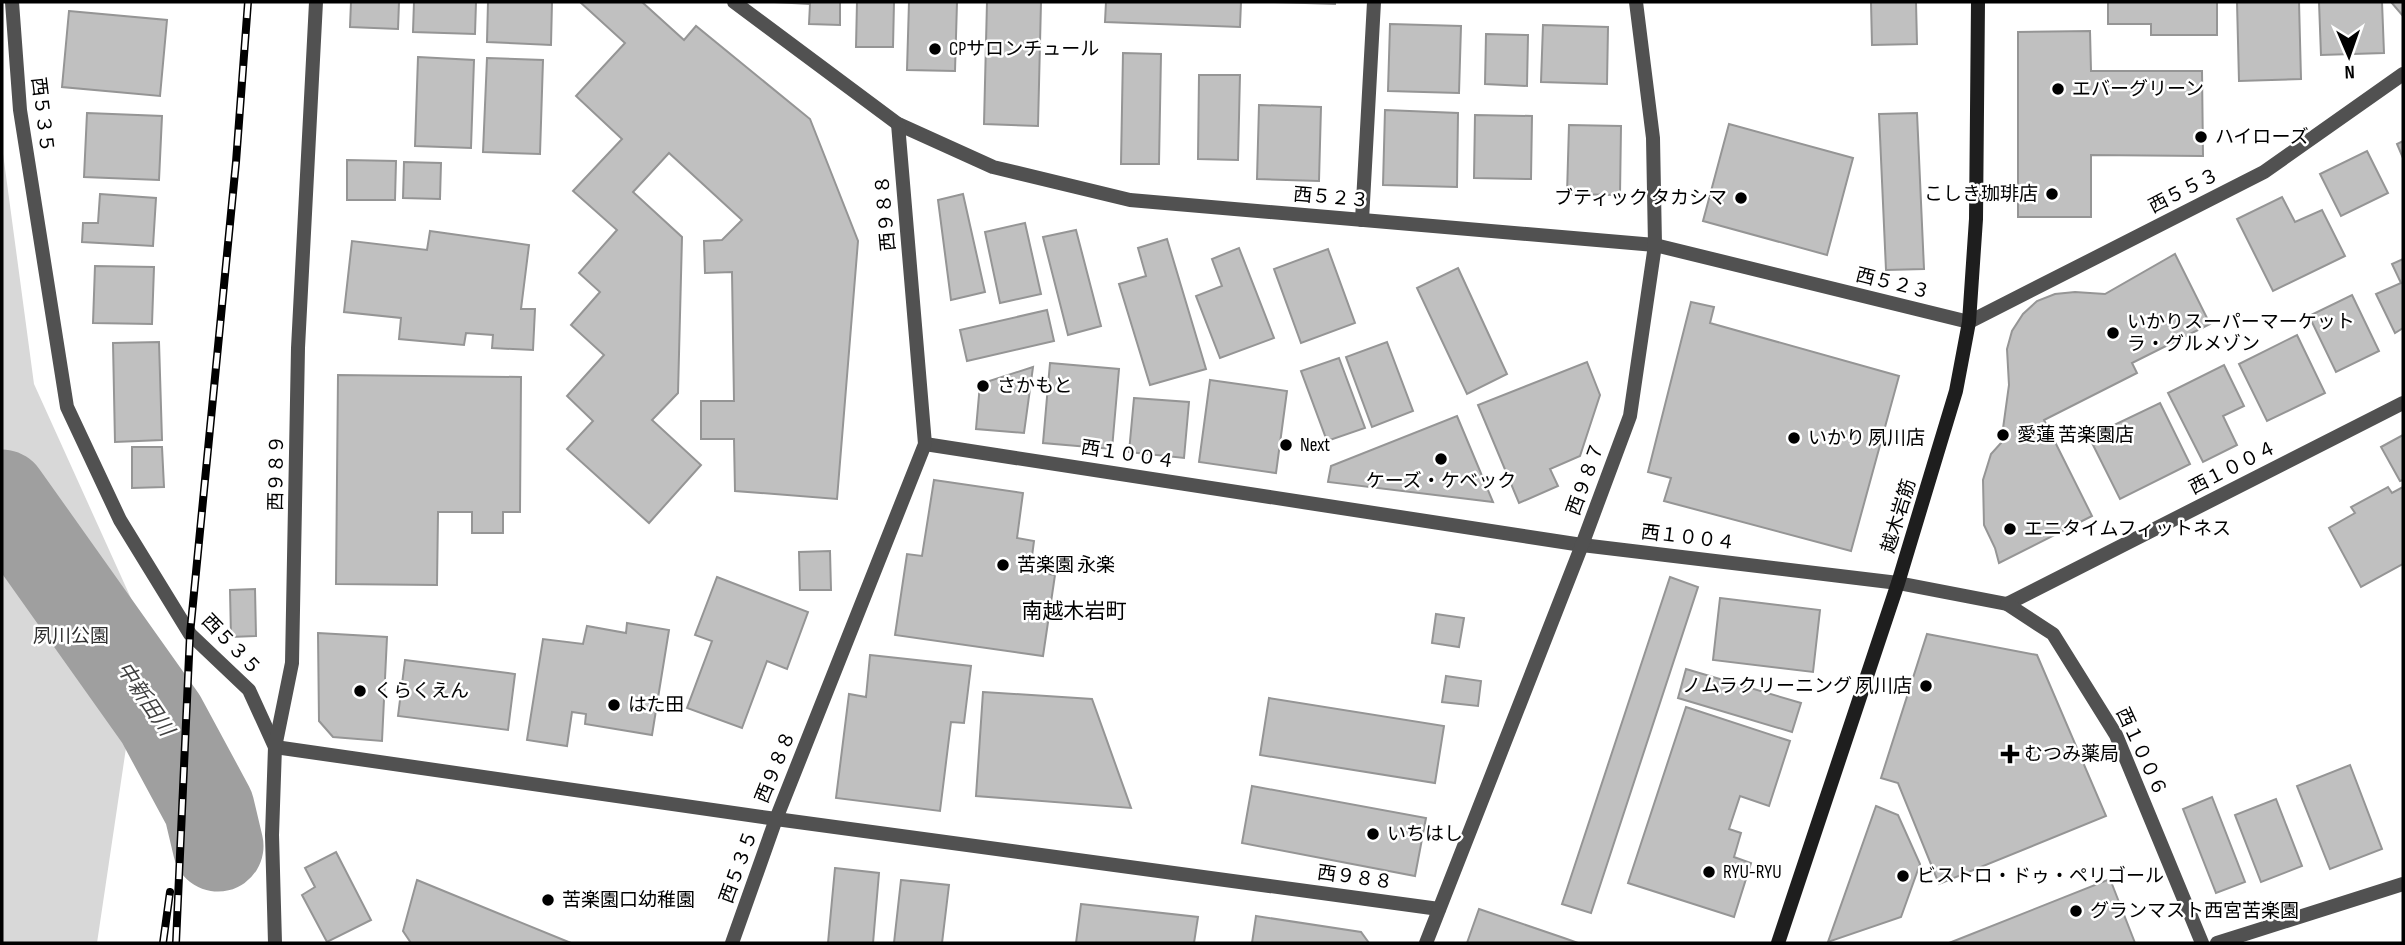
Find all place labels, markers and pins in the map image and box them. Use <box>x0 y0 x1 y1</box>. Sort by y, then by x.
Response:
place label: CPサロンチュール <box>949 38 1099 61</box>
marker: CPサロンチュール <box>927 41 943 57</box>
place label: エバーグリーン <box>2072 78 2204 101</box>
marker: エバーグリーン <box>2050 81 2066 97</box>
place label: ハイローズ <box>2215 126 2309 149</box>
marker: ハイローズ <box>2193 129 2209 145</box>
place label: こしき珈琲店 <box>1924 183 2038 206</box>
marker: こしき珈琲店 <box>2044 186 2060 202</box>
place label: ブティック タカシマ <box>1554 187 1727 210</box>
marker: ブティック タカシマ <box>1733 190 1749 206</box>
place label: いかりスーパーマーケット ラ・グルメゾン <box>2127 311 2355 356</box>
marker: いかりスーパーマーケット ラ・グルメゾン <box>2105 325 2121 341</box>
place label: さかもと <box>997 375 1073 398</box>
marker: さかもと <box>975 378 991 394</box>
place label: 愛蓮 苦楽園店 <box>2017 424 2134 447</box>
place label: いかり 夙川店 <box>1808 427 1925 450</box>
marker: 愛蓮 苦楽園店 <box>1995 427 2011 443</box>
marker: いかり 夙川店 <box>1786 430 1802 446</box>
place label: Next <box>1300 434 1330 457</box>
marker: Next <box>1278 437 1294 453</box>
marker: ケーズ・ケベック <box>1433 451 1449 467</box>
place label: ケーズ・ケベック <box>1366 470 1516 493</box>
place label: エニタイムフィットネス <box>2024 518 2231 541</box>
marker: エニタイムフィットネス <box>2002 521 2018 537</box>
place label: 苦楽園 永楽 <box>1017 554 1115 577</box>
marker: 苦楽園 永楽 <box>995 557 1011 573</box>
place label: ノムラクリーニング 夙川店 <box>1682 675 1912 698</box>
marker: ノムラクリーニング 夙川店 <box>1918 678 1934 694</box>
place label: くらくえん <box>374 680 469 703</box>
marker: くらくえん <box>352 683 368 699</box>
place label: はた田 <box>628 694 685 717</box>
marker: はた田 <box>606 697 622 713</box>
place label: むつみ薬局 <box>2024 743 2119 766</box>
marker: むつみ薬局 <box>2002 746 2018 762</box>
place label: いちはし <box>1387 823 1463 846</box>
marker: いちはし <box>1365 826 1381 842</box>
place label: RYU-RYU <box>1723 861 1782 884</box>
marker: RYU-RYU <box>1701 864 1717 880</box>
place label: ビストロ・ドゥ・ペリゴール <box>1917 865 2164 888</box>
marker: ビストロ・ドゥ・ペリゴール <box>1895 868 1911 884</box>
place label: 苦楽園口幼稚園 <box>562 889 695 912</box>
marker: 苦楽園口幼稚園 <box>540 892 556 908</box>
place label: グランマスト西宮苦楽園 <box>2090 900 2299 923</box>
marker: グランマスト西宮苦楽園 <box>2068 903 2084 919</box>

